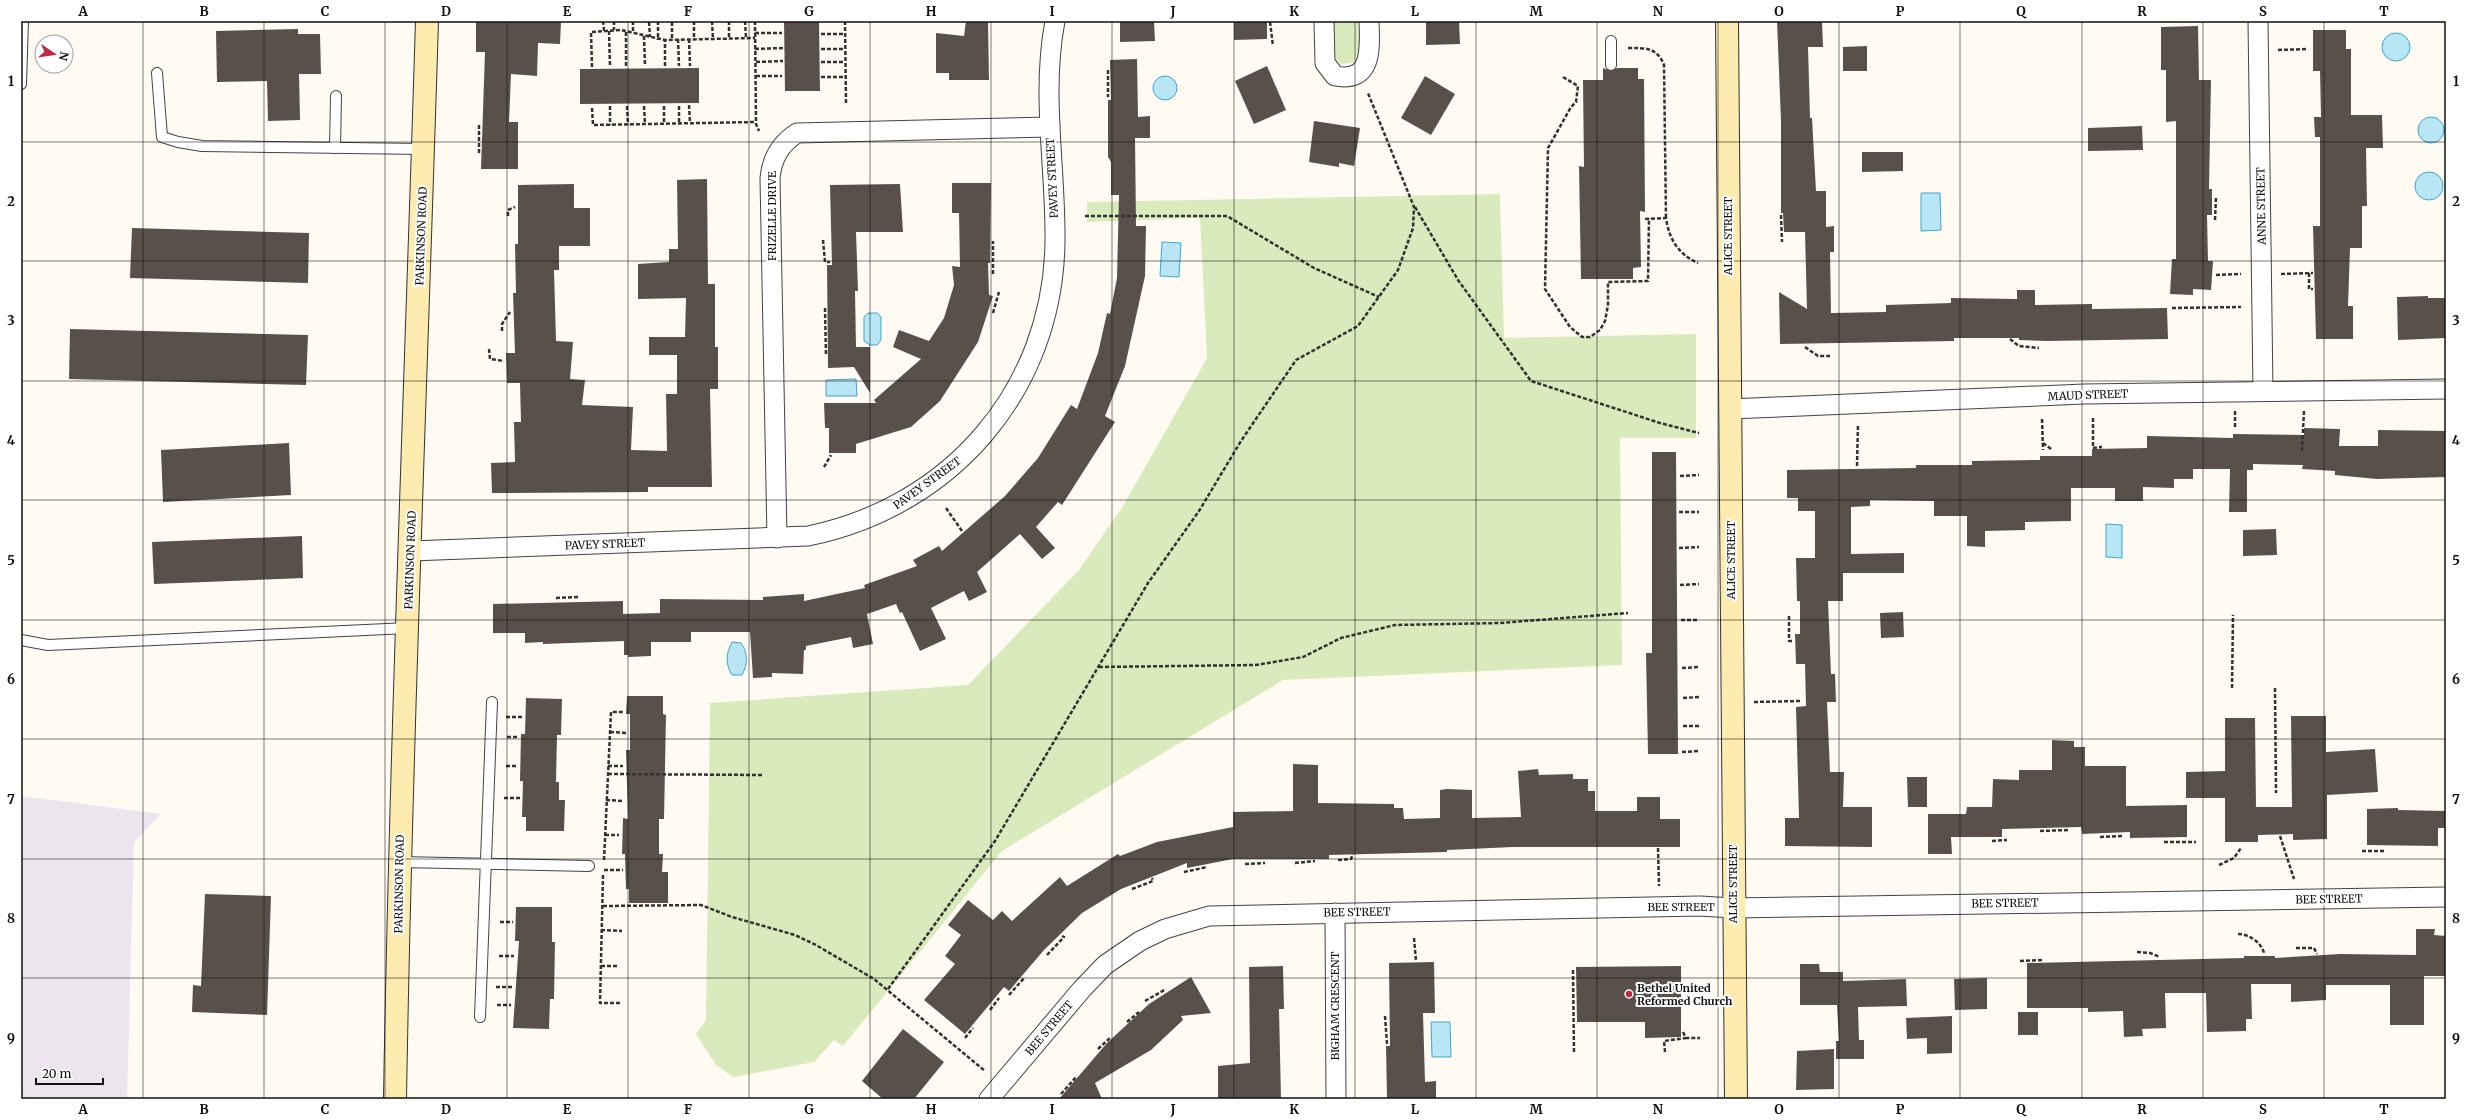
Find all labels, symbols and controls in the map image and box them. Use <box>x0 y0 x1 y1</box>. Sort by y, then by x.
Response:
text: A <box>77 3 88 20</box>
text: B <box>199 3 209 20</box>
text: C <box>321 3 330 20</box>
text: D <box>441 3 451 20</box>
text: E <box>563 3 572 20</box>
text: F <box>684 3 692 20</box>
text: G <box>804 3 814 20</box>
text: H <box>926 3 937 20</box>
text: I <box>1049 3 1055 20</box>
text: J <box>1169 3 1176 20</box>
text: K <box>1289 3 1299 20</box>
text: L <box>1411 3 1420 20</box>
text: M <box>1529 3 1543 20</box>
text: N <box>1653 3 1664 20</box>
text: O <box>1774 3 1784 20</box>
text: P <box>1896 3 1905 20</box>
text: Q <box>2016 3 2027 20</box>
text: R <box>2137 3 2147 20</box>
text: S <box>2259 3 2267 20</box>
text: T <box>2379 3 2389 20</box>
north arrow <box>34 34 74 74</box>
text: N <box>56 50 72 62</box>
text: 1 <box>8 73 14 90</box>
text: 1 <box>2453 73 2459 90</box>
street label: PAVEY STREET <box>1043 137 1061 219</box>
street label: ANNE STREET <box>2253 167 2269 246</box>
street label: FRIZELLE DRIVE <box>765 171 779 261</box>
street label: PARKINSON ROAD <box>412 186 430 286</box>
text: 2 <box>7 193 15 210</box>
text: 2 <box>2452 193 2460 210</box>
street label: ALICE STREET <box>1721 196 1735 276</box>
text: 3 <box>7 312 15 329</box>
text: 3 <box>2452 312 2460 329</box>
street label: MAUD STREET <box>2047 387 2129 403</box>
text: 4 <box>7 432 16 449</box>
text: 4 <box>2452 432 2461 449</box>
street label: PAVEY STREET <box>890 454 964 512</box>
street label: PARKINSON ROAD <box>401 510 419 610</box>
street label: ALICE STREET <box>1724 520 1738 600</box>
street label: PAVEY STREET <box>565 536 646 552</box>
text: 5 <box>7 552 15 569</box>
text: 5 <box>2452 552 2460 569</box>
text: 6 <box>7 671 15 688</box>
text: 6 <box>2452 671 2460 688</box>
text: 7 <box>7 791 15 808</box>
text: 7 <box>2452 791 2460 808</box>
street label: PARKINSON ROAD <box>391 834 407 934</box>
street label: ALICE STREET <box>1726 844 1740 924</box>
street label: BEE STREET <box>2295 891 2363 907</box>
street label: BEE STREET <box>1971 895 2039 911</box>
street label: BEE STREET <box>1647 900 1715 914</box>
street label: BEE STREET <box>1323 904 1391 920</box>
text: 8 <box>7 910 15 927</box>
text: 8 <box>2452 910 2460 927</box>
street label: BIGHAM CRESCENT <box>1328 951 1342 1060</box>
place label: Bethel United Reformed Church <box>1637 981 1733 1008</box>
marker: Bethel United Reformed Church <box>1624 989 1634 999</box>
street label: BEE STREET <box>1022 998 1076 1058</box>
text: 9 <box>7 1030 15 1047</box>
text: 9 <box>2452 1030 2460 1047</box>
scale bar <box>36 1060 103 1086</box>
text: 20 m <box>42 1066 71 1081</box>
text: A <box>77 1101 88 1118</box>
text: B <box>199 1101 209 1118</box>
text: C <box>321 1101 330 1118</box>
text: D <box>441 1101 451 1118</box>
text: E <box>563 1101 572 1118</box>
text: F <box>684 1101 692 1118</box>
text: G <box>804 1101 814 1118</box>
text: H <box>926 1101 937 1118</box>
text: I <box>1049 1101 1055 1118</box>
text: J <box>1169 1101 1176 1118</box>
text: K <box>1289 1101 1299 1118</box>
text: L <box>1411 1101 1420 1118</box>
text: M <box>1529 1101 1543 1118</box>
text: N <box>1653 1101 1664 1118</box>
text: O <box>1774 1101 1784 1118</box>
text: P <box>1896 1101 1905 1118</box>
text: Q <box>2016 1101 2027 1118</box>
text: R <box>2137 1101 2147 1118</box>
text: S <box>2259 1101 2267 1118</box>
text: T <box>2379 1101 2389 1118</box>

